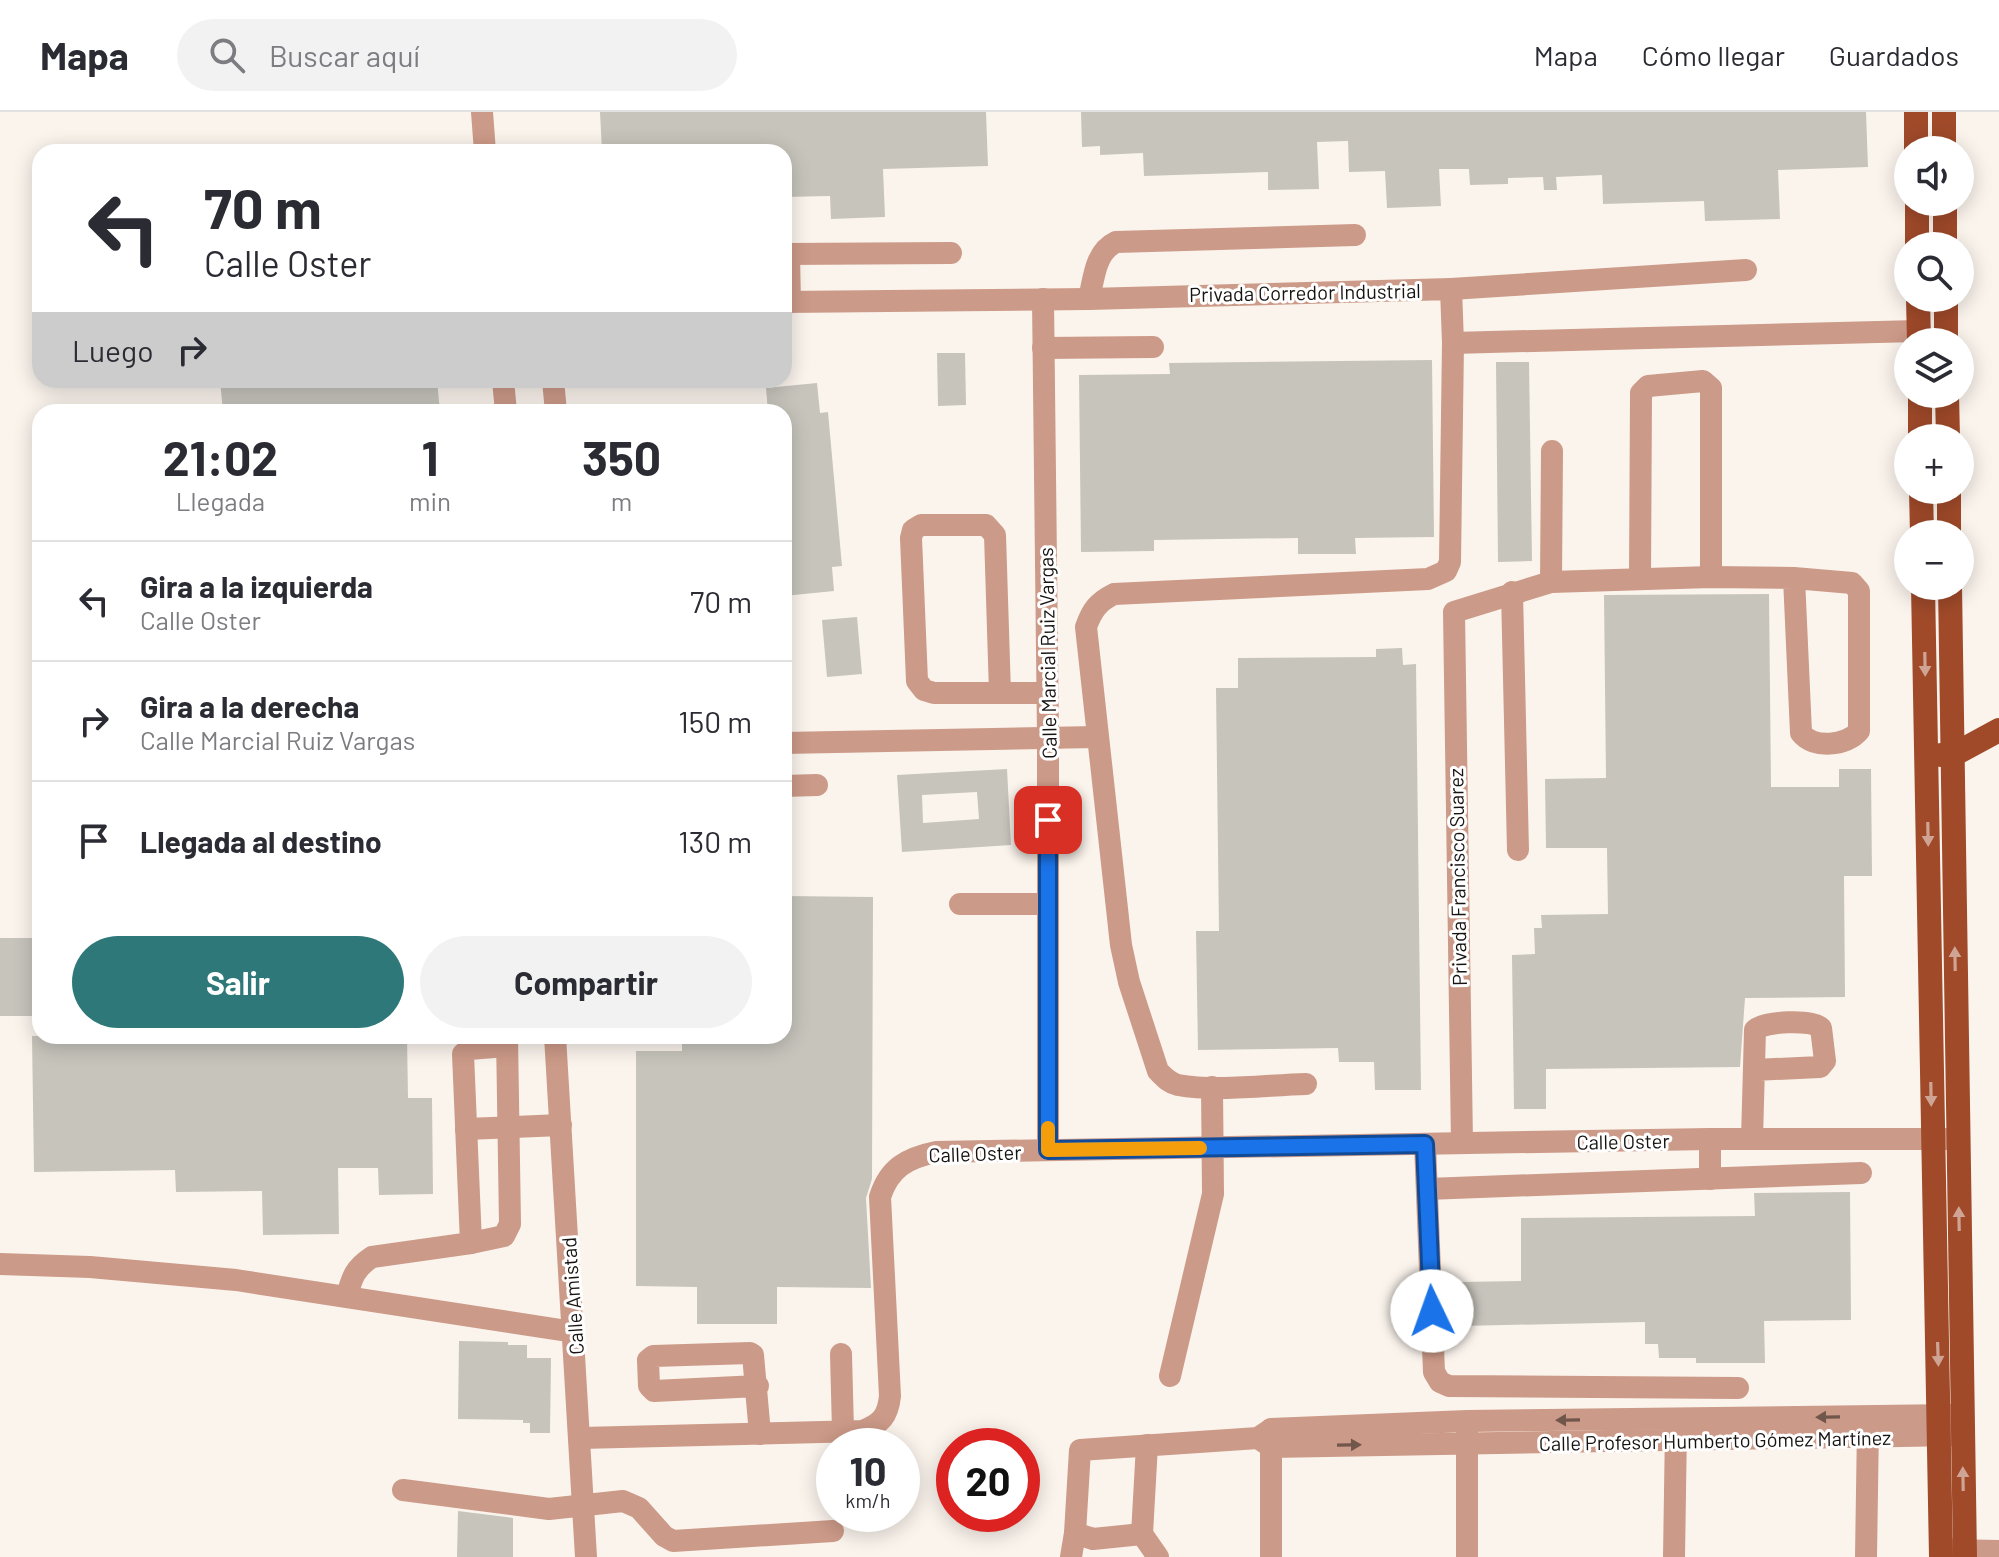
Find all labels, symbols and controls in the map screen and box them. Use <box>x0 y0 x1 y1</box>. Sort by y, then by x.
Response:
search box <box>177 19 737 91</box>
text: Mapa <box>40 32 129 78</box>
icon: search <box>205 33 249 77</box>
text: Buscar aquí <box>269 37 420 73</box>
text: Mapa <box>1534 38 1598 72</box>
text: Cómo llegar <box>1642 38 1785 72</box>
text: Guardados <box>1829 38 1959 72</box>
map controls <box>1894 136 1974 600</box>
button: sound <box>1894 136 1974 216</box>
text: 70 m <box>204 173 322 240</box>
icon: left <box>72 176 176 280</box>
button: search <box>1894 232 1974 312</box>
text: Calle Oster <box>204 241 371 284</box>
street label: Privada Corredor Industrial <box>1189 278 1421 306</box>
icon: right <box>170 328 214 372</box>
button: layers <box>1894 328 1974 408</box>
text: Luego <box>72 332 154 368</box>
button: + <box>1894 424 1974 504</box>
text: 21:02 <box>163 428 278 486</box>
text: 1 <box>422 428 439 486</box>
text: 350 <box>582 428 661 486</box>
text: Llegada <box>176 485 265 516</box>
text: min <box>409 485 451 516</box>
text: m <box>611 485 632 516</box>
button: − <box>1894 520 1974 600</box>
street label: Calle Marcial Ruiz Vargas <box>1033 547 1061 759</box>
text: Gira a la izquierda <box>140 568 373 604</box>
icon: left <box>72 579 116 623</box>
text: 70 m <box>690 583 752 619</box>
text: Calle Oster <box>140 604 261 635</box>
one-way arrow <box>1919 652 1931 677</box>
text: Gira a la derecha <box>140 688 359 724</box>
icon: right <box>72 699 116 743</box>
text: 150 m <box>678 703 752 739</box>
text: Calle Marcial Ruiz Vargas <box>140 724 415 755</box>
street label: Privada Francisco Suarez <box>1443 768 1471 986</box>
pin <box>1014 786 1082 854</box>
icon: arrive <box>1026 798 1070 842</box>
icon: arrive <box>72 819 116 863</box>
one-way arrow <box>1922 822 1934 847</box>
text: Llegada al destino <box>140 823 382 859</box>
text: 130 m <box>678 823 752 859</box>
button: Salir <box>72 936 404 1028</box>
button: Compartir <box>420 936 752 1028</box>
one-way arrow <box>1949 946 1961 971</box>
one-way arrow <box>1925 1082 1937 1107</box>
street label: Calle Oster <box>1576 1128 1670 1154</box>
street label: Calle Oster <box>928 1139 1022 1167</box>
one-way arrow <box>1953 1206 1965 1231</box>
street label: Calle Amistad <box>556 1236 588 1356</box>
position arrow <box>1390 1269 1474 1353</box>
one-way arrow <box>1931 1342 1944 1367</box>
one-way arrow <box>1815 1411 1840 1423</box>
one-way arrow <box>1555 1414 1580 1426</box>
street label: Calle Profesor Humberto Gómez Martínez <box>1539 1425 1891 1455</box>
speed limit sign: 20 <box>936 1428 1040 1532</box>
one-way arrow <box>1337 1439 1362 1451</box>
text: 10 <box>850 1446 886 1494</box>
one-way arrow <box>1957 1466 1970 1491</box>
text: km/h <box>845 1488 891 1512</box>

